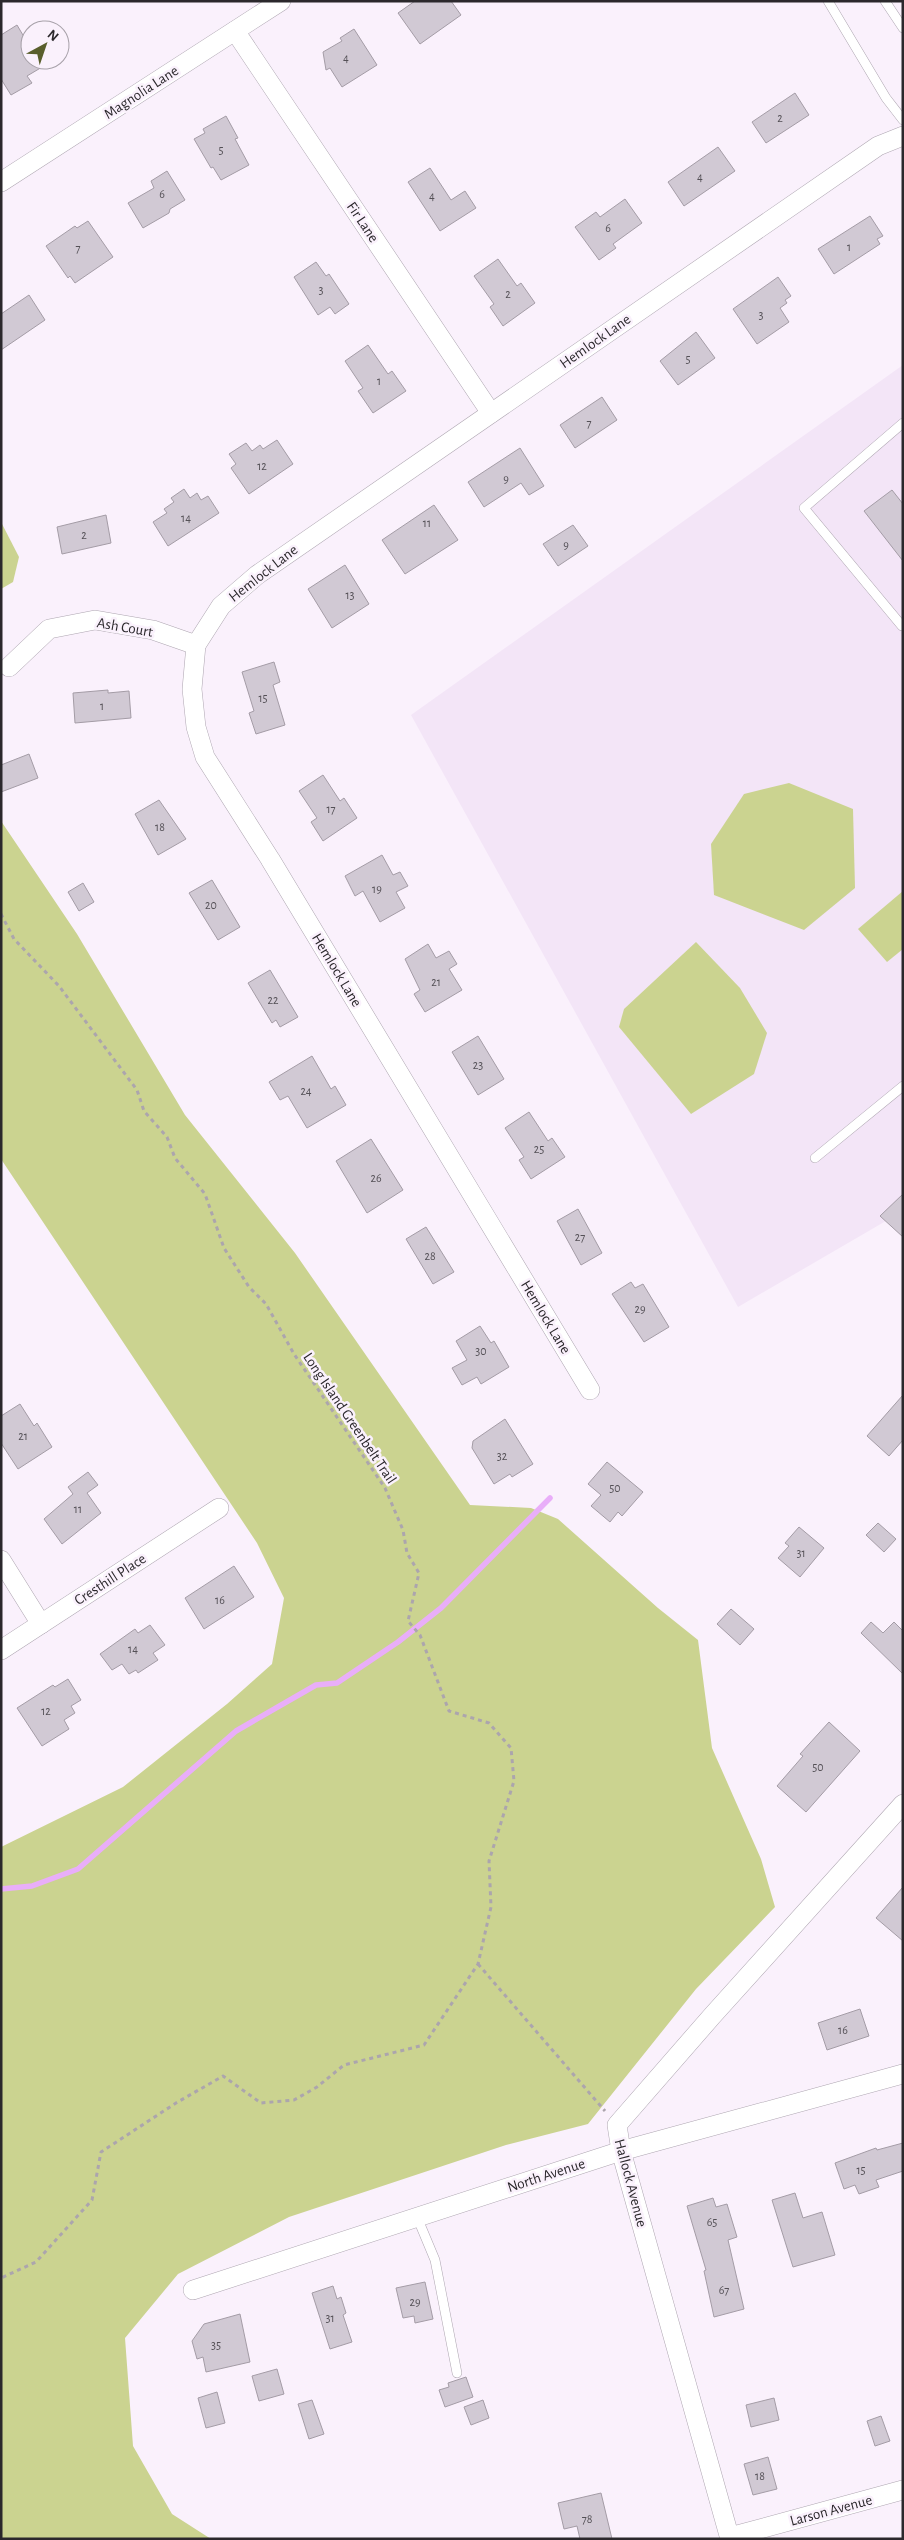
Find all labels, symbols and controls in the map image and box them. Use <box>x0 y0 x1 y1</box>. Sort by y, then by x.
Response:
north arrow <box>20 20 70 70</box>
text: N <box>44 27 61 44</box>
house number: 4 <box>343 52 349 64</box>
street label: Magnolia Lane <box>101 63 181 122</box>
house number: 2 <box>777 112 783 124</box>
house number: 5 <box>218 144 224 156</box>
house number: 4 <box>697 171 703 183</box>
house number: 6 <box>159 188 165 200</box>
house number: 4 <box>429 190 435 202</box>
street label: Fir Lane <box>344 199 381 245</box>
house number: 6 <box>605 222 611 234</box>
house number: 1 <box>847 241 851 253</box>
house number: 7 <box>75 242 81 254</box>
house number: 3 <box>319 284 324 296</box>
house number: 2 <box>505 288 511 300</box>
house number: 3 <box>759 309 764 321</box>
street label: Hemlock Lane <box>557 311 634 371</box>
house number: 5 <box>685 353 691 365</box>
house number: 1 <box>377 375 381 387</box>
house number: 7 <box>586 417 592 429</box>
house number: 12 <box>257 460 267 472</box>
house number: 9 <box>503 473 509 485</box>
house number: 14 <box>181 512 191 524</box>
house number: 11 <box>423 517 431 529</box>
house number: 2 <box>81 529 87 541</box>
house number: 9 <box>563 539 569 551</box>
street label: Hemlock Lane <box>226 542 301 605</box>
house number: 13 <box>345 589 355 601</box>
street label: Ash Court <box>96 615 154 640</box>
house number: 15 <box>258 692 268 704</box>
house number: 1 <box>100 700 104 712</box>
house number: 17 <box>326 803 336 815</box>
house number: 18 <box>155 821 165 833</box>
house number: 19 <box>372 883 382 895</box>
house number: 20 <box>205 899 217 911</box>
street label: Hemlock Lane <box>309 931 364 1010</box>
house number: 21 <box>431 976 441 988</box>
house number: 22 <box>268 994 279 1006</box>
house number: 23 <box>473 1059 483 1071</box>
house number: 24 <box>300 1085 312 1097</box>
house number: 25 <box>534 1143 544 1155</box>
house number: 26 <box>370 1172 382 1184</box>
house number: 27 <box>575 1231 585 1243</box>
house number: 28 <box>424 1250 436 1262</box>
street label: Hemlock Lane <box>518 1278 573 1357</box>
house number: 29 <box>634 1303 646 1315</box>
house number: 30 <box>475 1345 487 1357</box>
street label: Long Island Greenbelt Trail <box>300 1350 399 1487</box>
house number: 21 <box>18 1430 28 1442</box>
house number: 32 <box>497 1450 508 1462</box>
house number: 50 <box>609 1482 621 1494</box>
house number: 11 <box>74 1503 82 1515</box>
house number: 31 <box>796 1547 806 1559</box>
street label: Cresthill Place <box>72 1551 149 1608</box>
house number: 16 <box>215 1594 225 1606</box>
house number: 14 <box>128 1643 138 1655</box>
house number: 12 <box>41 1705 51 1717</box>
house number: 50 <box>812 1761 824 1773</box>
house number: 16 <box>838 2024 848 2036</box>
street label: Hallock Avenue <box>612 2137 649 2229</box>
street label: North Avenue <box>505 2156 587 2195</box>
house number: 15 <box>856 2164 866 2176</box>
house number: 65 <box>707 2216 717 2228</box>
house number: 67 <box>719 2284 729 2296</box>
house number: 29 <box>409 2296 421 2308</box>
house number: 31 <box>325 2312 335 2324</box>
house number: 35 <box>211 2339 221 2351</box>
house number: 18 <box>755 2470 765 2482</box>
street label: Larson Avenue <box>788 2492 874 2529</box>
house number: 78 <box>582 2513 593 2525</box>

